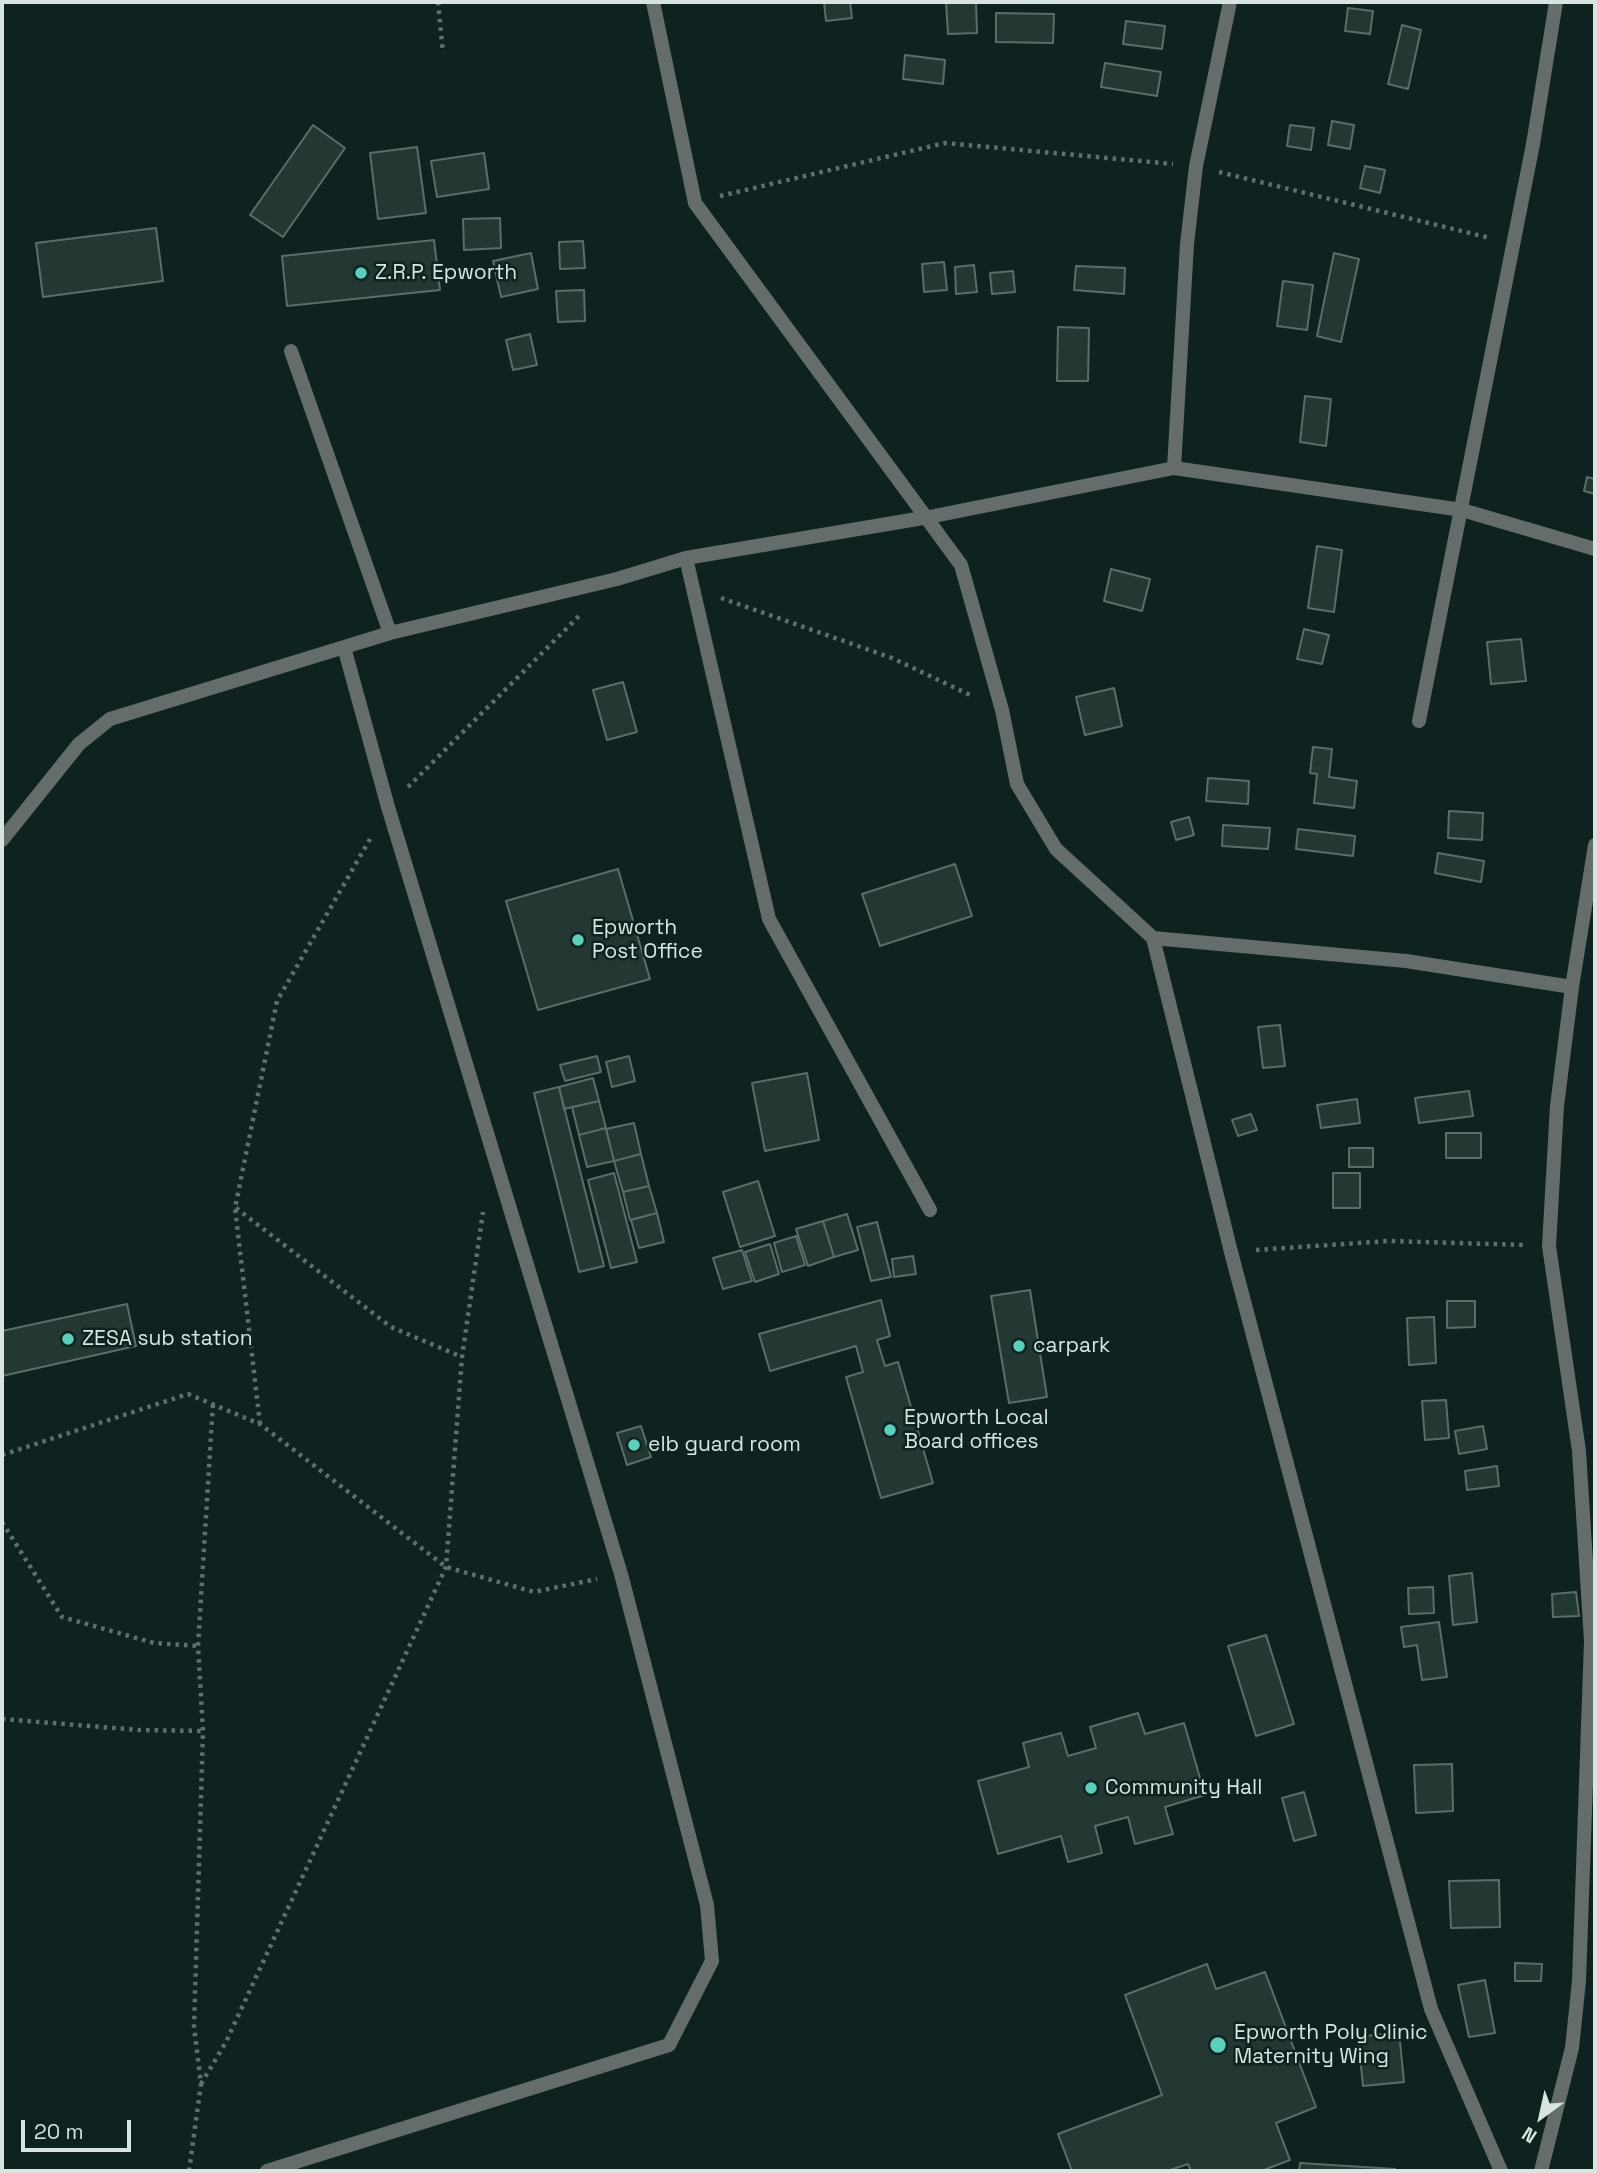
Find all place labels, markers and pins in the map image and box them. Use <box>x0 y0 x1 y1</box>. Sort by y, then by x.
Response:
place label: Z.R.P. Epworth <box>375 260 517 286</box>
marker: Z.R.P. Epworth <box>353 265 369 281</box>
place label: Epworth Post Office <box>592 915 703 965</box>
marker: Epworth Post Office <box>570 932 586 948</box>
place label: ZESA sub station <box>82 1326 253 1352</box>
marker: ZESA sub station <box>60 1331 76 1347</box>
place label: carpark <box>1033 1333 1110 1359</box>
marker: carpark <box>1011 1338 1027 1354</box>
place label: Epworth Local Board offices <box>904 1405 1049 1455</box>
marker: Epworth Local Board offices <box>882 1422 898 1438</box>
place label: elb guard room <box>648 1432 801 1458</box>
marker: elb guard room <box>626 1437 642 1453</box>
place label: Community Hall <box>1105 1775 1262 1801</box>
marker: Community Hall <box>1083 1780 1099 1796</box>
place label: Epworth Poly Clinic Maternity Wing <box>1234 2020 1428 2070</box>
marker: Epworth Poly Clinic Maternity Wing <box>1208 2035 1228 2055</box>

